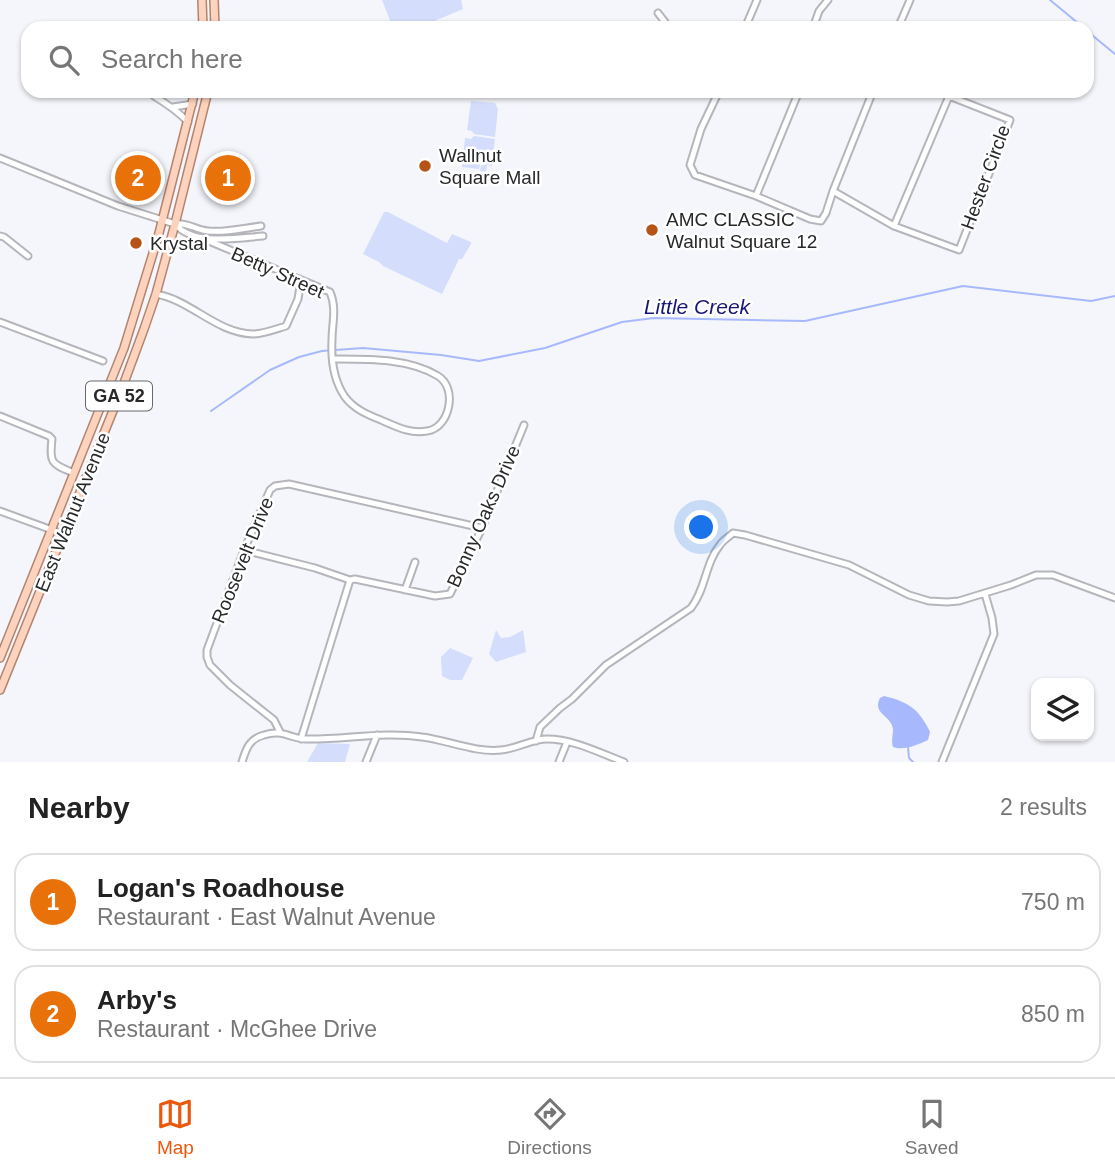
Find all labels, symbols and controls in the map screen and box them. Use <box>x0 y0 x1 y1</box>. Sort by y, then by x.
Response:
search box <box>21 21 1094 98</box>
icon: search <box>45 41 83 79</box>
text: Search here <box>101 44 243 74</box>
street label: Hester Circle <box>957 122 1014 232</box>
place label: Wallnut Square Mall <box>439 145 540 188</box>
pin: 2 <box>115 152 161 204</box>
pin: 1 <box>205 152 251 204</box>
marker: Wallnut Square Mall <box>417 158 433 174</box>
place label: AMC CLASSIC Walnut Square 12 <box>666 209 817 252</box>
marker: AMC CLASSIC Walnut Square 12 <box>644 222 660 238</box>
place label: Krystal <box>150 233 208 254</box>
marker: Krystal <box>128 235 144 251</box>
street label: Betty Street <box>228 243 328 303</box>
water label: Little Creek <box>644 295 752 318</box>
road number: GA 52 <box>86 382 152 410</box>
street label: East Walnut Avenue <box>31 429 114 595</box>
street label: Bonny Oaks Drive <box>443 442 524 590</box>
street label: Roosevelt Drive <box>208 494 277 626</box>
your location <box>684 510 718 544</box>
map controls <box>1031 678 1094 741</box>
button: layers <box>1031 678 1094 741</box>
text: Nearby <box>28 791 130 824</box>
text: 2 results <box>1000 794 1087 820</box>
text: Logan's Roadhouse <box>97 873 344 903</box>
text: 1 <box>47 889 59 915</box>
text: 750 m <box>1021 889 1085 915</box>
text: Restaurant · East Walnut Avenue <box>97 904 436 930</box>
text: Arby's <box>97 985 177 1015</box>
text: 2 <box>47 1001 59 1027</box>
text: 850 m <box>1021 1001 1085 1027</box>
text: Restaurant · McGhee Drive <box>97 1016 377 1042</box>
tab: Map <box>156 1095 194 1159</box>
tab: Directions <box>507 1095 592 1159</box>
tab: Saved <box>905 1095 959 1159</box>

